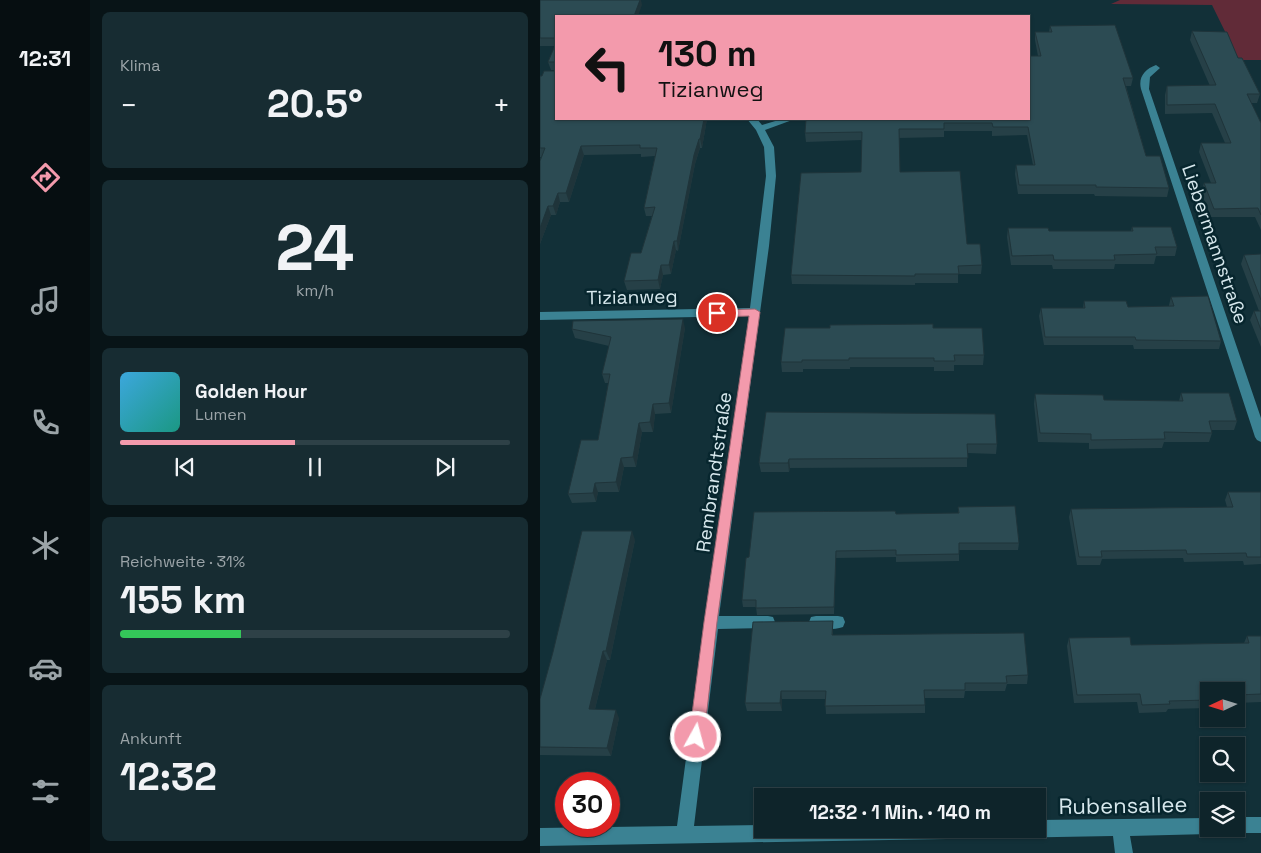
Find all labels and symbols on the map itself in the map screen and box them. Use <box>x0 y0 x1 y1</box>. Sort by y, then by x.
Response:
street label: Liebermannstraße <box>1176 161 1254 327</box>
street label: Tizianweg <box>586 284 678 310</box>
pin <box>696 292 738 334</box>
street label: Rembrandtstraße <box>690 390 738 554</box>
north arrow <box>1200 682 1245 728</box>
position arrow <box>669 710 721 762</box>
speed limit sign: 30 <box>555 772 620 837</box>
street label: Rubensallee <box>1058 790 1188 820</box>

